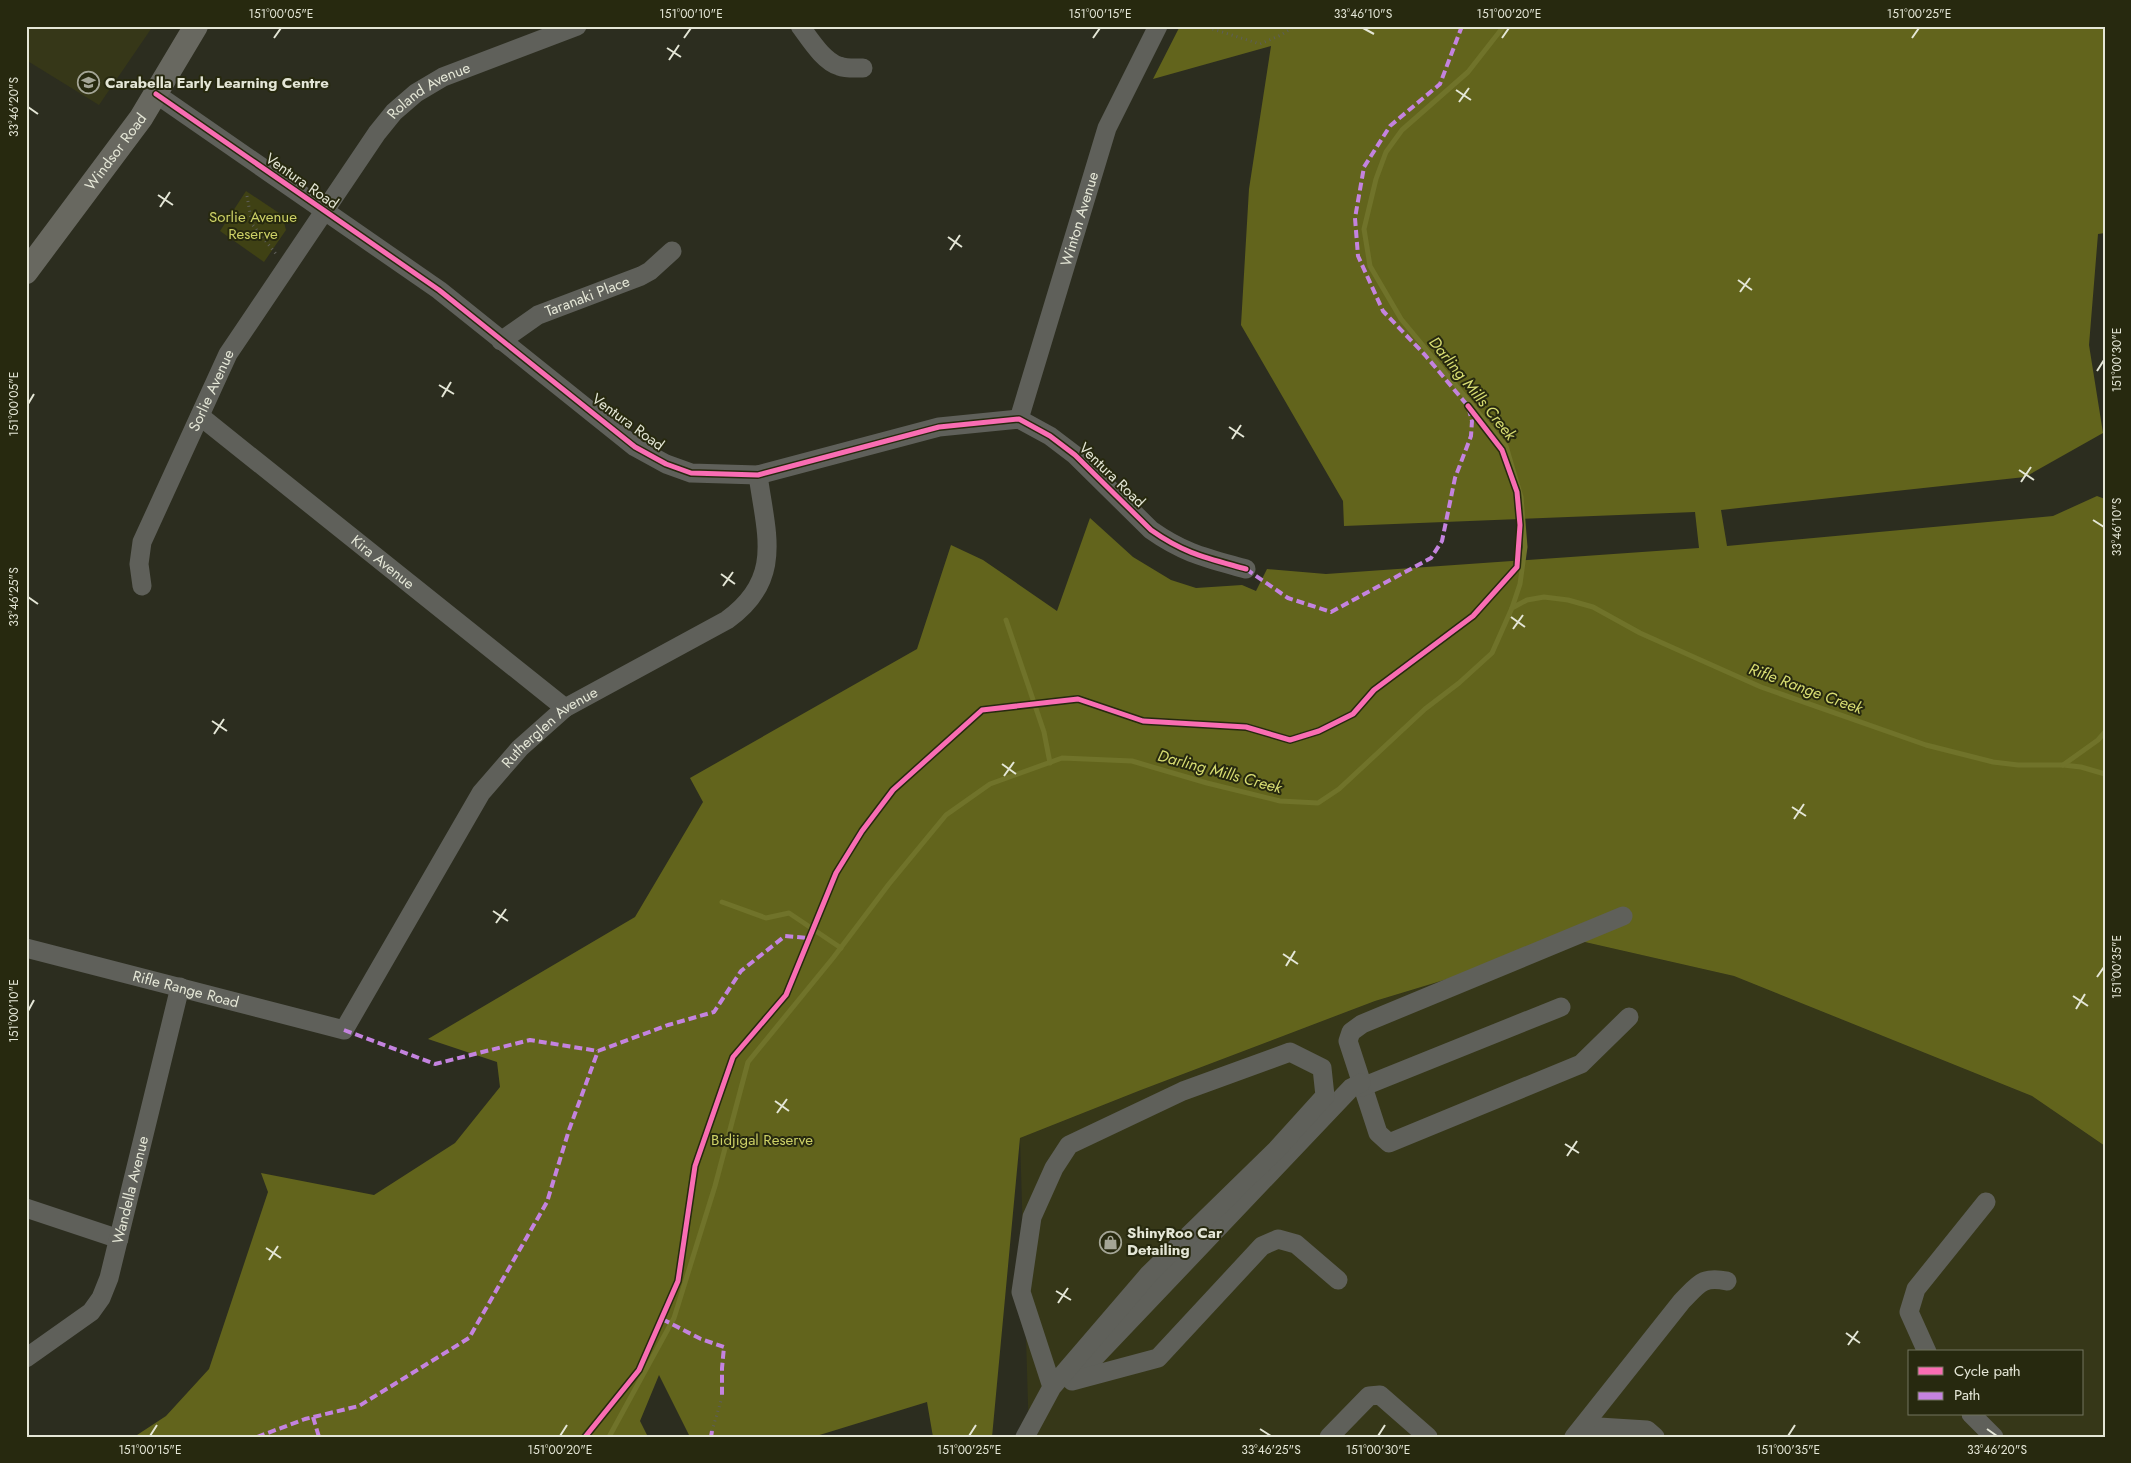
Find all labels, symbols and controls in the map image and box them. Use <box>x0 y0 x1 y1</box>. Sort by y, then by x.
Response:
text: 151°00'05"E <box>249 5 313 23</box>
text: 151°00'10"E <box>659 5 723 23</box>
text: 151°00'15"E <box>1068 5 1132 23</box>
text: 33°46'10"S <box>1334 5 1393 23</box>
text: 151°00'20"E <box>1477 5 1541 23</box>
text: 151°00'25"E <box>1887 5 1951 23</box>
street label: Roland Avenue <box>382 57 474 124</box>
school or university icon: Carabella Early Learning Centre <box>77 71 101 95</box>
place label: Carabella Early Learning Centre <box>105 72 329 94</box>
text: 33°46'20"S <box>5 77 23 137</box>
street label: Windsor Road <box>80 109 152 195</box>
street label: Ventura Road <box>261 148 343 214</box>
street label: Winton Avenue <box>1055 169 1104 269</box>
park label: Sorlie Avenue Reserve <box>209 206 297 245</box>
street label: Taranaki Place <box>542 270 633 322</box>
text: 151°00'30"E <box>2108 328 2126 392</box>
water label: Darling Mills Creek <box>1424 332 1522 446</box>
street label: Sorlie Avenue <box>183 346 240 435</box>
text: 151°00'05"E <box>5 372 23 436</box>
street label: Ventura Road <box>587 388 669 456</box>
street label: Ventura Road <box>1074 438 1150 512</box>
text: 33°46'10"S <box>2108 497 2126 556</box>
street label: Kira Avenue <box>346 530 420 595</box>
text: 33°46'25"S <box>5 567 23 627</box>
water label: Rifle Range Creek <box>1746 657 1867 720</box>
street label: Rutherglen Avenue <box>496 681 602 773</box>
water label: Darling Mills Creek <box>1155 744 1286 799</box>
text: 151°00'35"E <box>2108 935 2126 999</box>
street label: Rifle Range Road <box>130 965 241 1013</box>
text: 151°00'10"E <box>5 979 23 1043</box>
park label: Bidjigal Reserve <box>711 1129 813 1151</box>
street label: Wandella Avenue <box>107 1134 154 1246</box>
place label: ShinyRoo Car Detailing <box>1127 1222 1223 1261</box>
shop icon: ShinyRoo Car Detailing <box>1099 1230 1123 1254</box>
legend <box>1908 1350 2084 1416</box>
text: Cycle path <box>1954 1360 2021 1382</box>
text: Path <box>1954 1384 1980 1406</box>
text: 151°00'15"E <box>118 1441 182 1459</box>
text: 151°00'20"E <box>528 1441 592 1459</box>
text: 151°00'25"E <box>937 1441 1001 1459</box>
text: 33°46'25"S <box>1241 1441 1301 1459</box>
text: 151°00'30"E <box>1346 1441 1410 1459</box>
text: 151°00'35"E <box>1756 1441 1820 1459</box>
text: 33°46'20"S <box>1967 1441 2027 1459</box>

